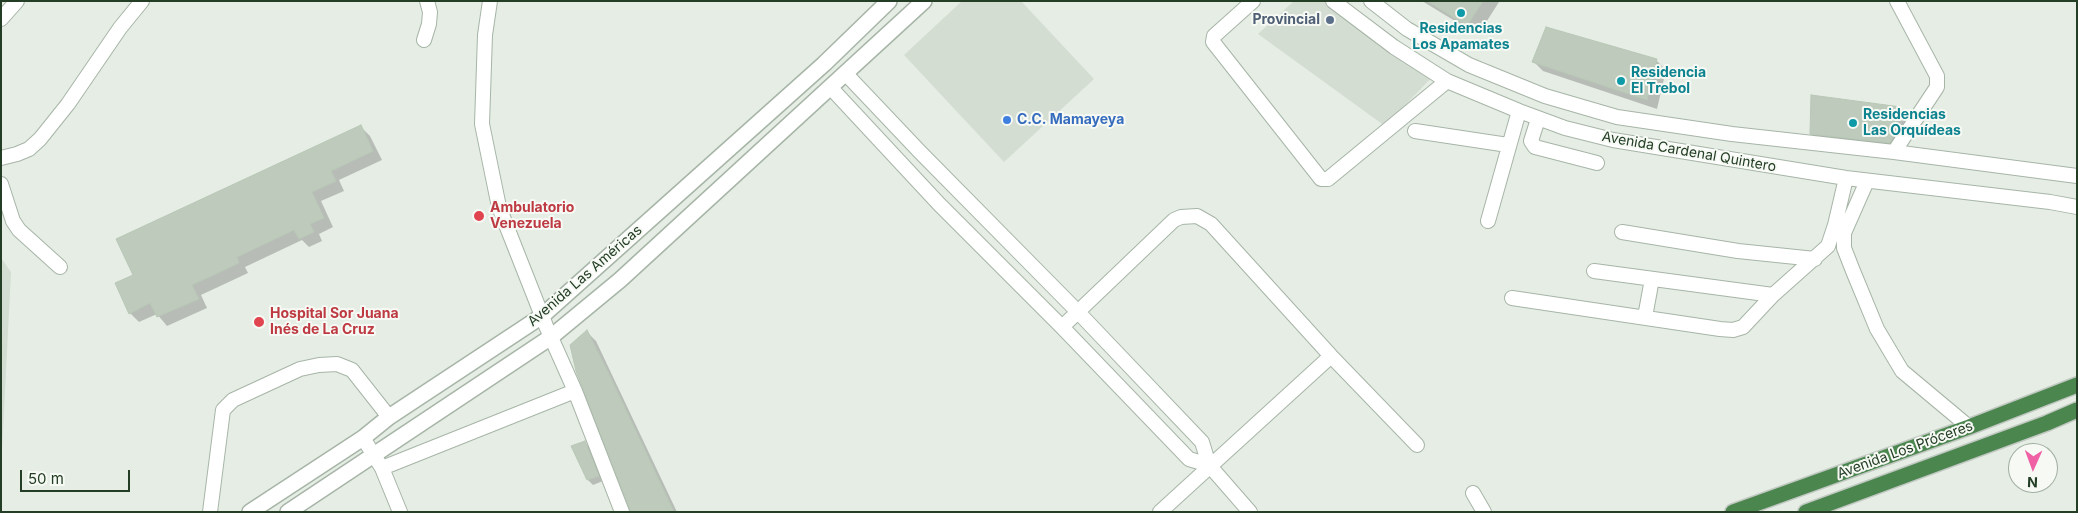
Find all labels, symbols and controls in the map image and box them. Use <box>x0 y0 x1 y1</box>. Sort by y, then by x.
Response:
marker: Residencias Los Apamates <box>1455 7 1467 19</box>
place label: Provincial <box>1252 12 1320 28</box>
marker: Provincial <box>1324 14 1336 26</box>
place label: Residencias Los Apamates <box>1412 21 1510 54</box>
place label: Residencia El Trebol <box>1631 65 1706 98</box>
marker: Residencia El Trebol <box>1615 75 1627 87</box>
place label: Residencias Las Orquídeas <box>1863 107 1961 140</box>
place label: C.C. Mamayeya <box>1017 112 1124 128</box>
marker: C.C. Mamayeya <box>1001 114 1013 126</box>
marker: Residencias Las Orquídeas <box>1847 117 1859 129</box>
street label: Avenida Cardenal Quintero <box>1601 128 1777 176</box>
place label: Ambulatorio Venezuela <box>490 200 574 232</box>
marker: Ambulatorio Venezuela <box>472 209 486 223</box>
street label: Avenida Las Américas <box>524 222 646 330</box>
place label: Hospital Sor Juana Inés de La Cruz <box>270 306 399 338</box>
marker: Hospital Sor Juana Inés de La Cruz <box>252 315 266 329</box>
street label: Avenida Los Próceres <box>1835 418 1975 482</box>
north arrow <box>2008 443 2058 493</box>
scale bar <box>22 460 132 492</box>
text: 50 m <box>28 469 64 488</box>
text: N <box>2027 474 2038 491</box>

